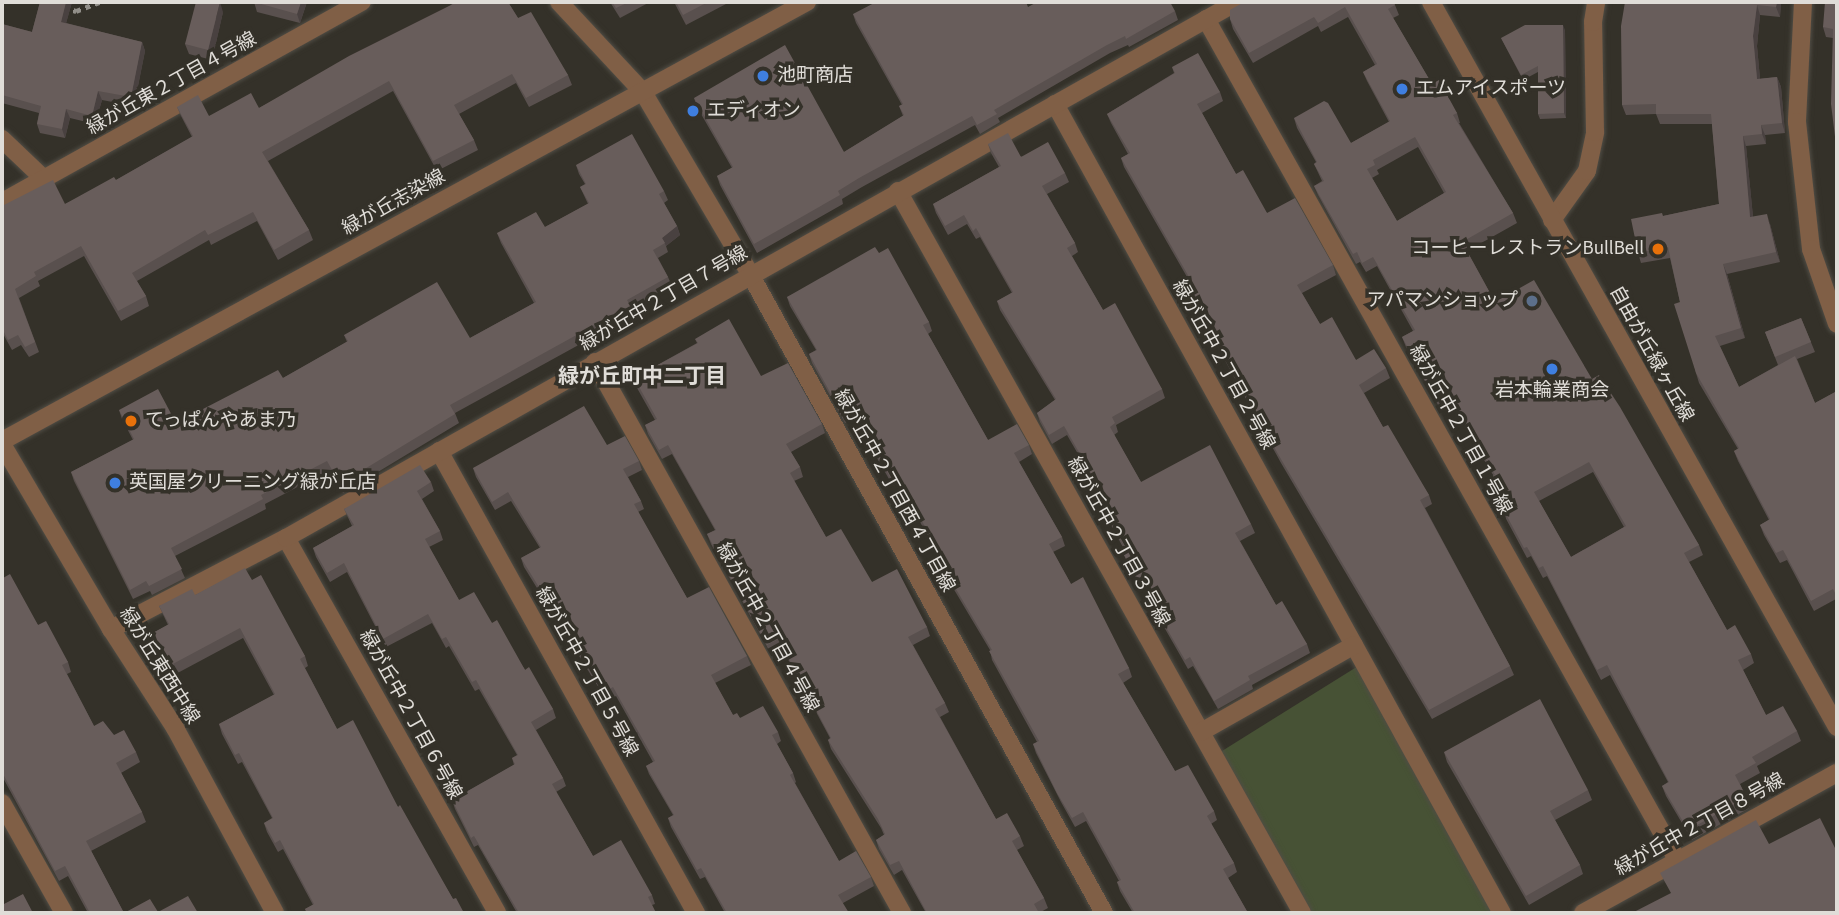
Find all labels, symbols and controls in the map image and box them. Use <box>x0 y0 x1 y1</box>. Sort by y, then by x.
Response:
street label: 緑が丘東２丁目４号線 <box>83 28 261 140</box>
place label: 池町商店 <box>777 65 853 87</box>
marker: 池町商店 <box>755 68 771 84</box>
place label: エムアイスポーツ <box>1416 78 1568 100</box>
marker: エムアイスポーツ <box>1394 81 1410 97</box>
place label: エディオン <box>707 100 802 122</box>
marker: エディオン <box>685 103 701 119</box>
street label: 緑が丘志染線 <box>339 165 449 241</box>
place label: コーヒーレストランBullBell <box>1412 238 1644 260</box>
marker: コーヒーレストランBullBell <box>1650 241 1666 257</box>
street label: 緑が丘中２丁目７号線 <box>576 242 752 356</box>
street label: 緑が丘中２丁目２号線 <box>1167 276 1279 454</box>
street label: 自由が丘緑ヶ丘線 <box>1604 282 1698 426</box>
place label: アパマンショップ <box>1366 290 1518 312</box>
marker: アパマンショップ <box>1524 293 1540 309</box>
street label: 緑が丘中２丁目１号線 <box>1404 341 1516 519</box>
marker: 岩本輪業商会 <box>1544 361 1560 377</box>
district label: 緑が丘町中二丁目 <box>558 363 726 389</box>
place label: 岩本輪業商会 <box>1495 380 1609 402</box>
street label: 緑が丘中２丁目西４丁目線 <box>829 386 959 596</box>
place label: てっぱんやあま乃 <box>145 410 297 432</box>
marker: てっぱんやあま乃 <box>123 413 139 429</box>
street label: 緑が丘中２丁目３号線 <box>1062 453 1174 631</box>
place label: 英国屋クリーニング緑が丘店 <box>129 472 376 494</box>
marker: 英国屋クリーニング緑が丘店 <box>107 475 123 491</box>
street label: 緑が丘中２丁目４号線 <box>711 539 823 717</box>
street label: 緑が丘中２丁目５号線 <box>530 583 642 761</box>
street label: 緑が丘東西中線 <box>114 604 204 728</box>
street label: 緑が丘中２丁目６号線 <box>354 626 466 804</box>
street label: 緑が丘中２丁目８号線 <box>1611 769 1789 881</box>

